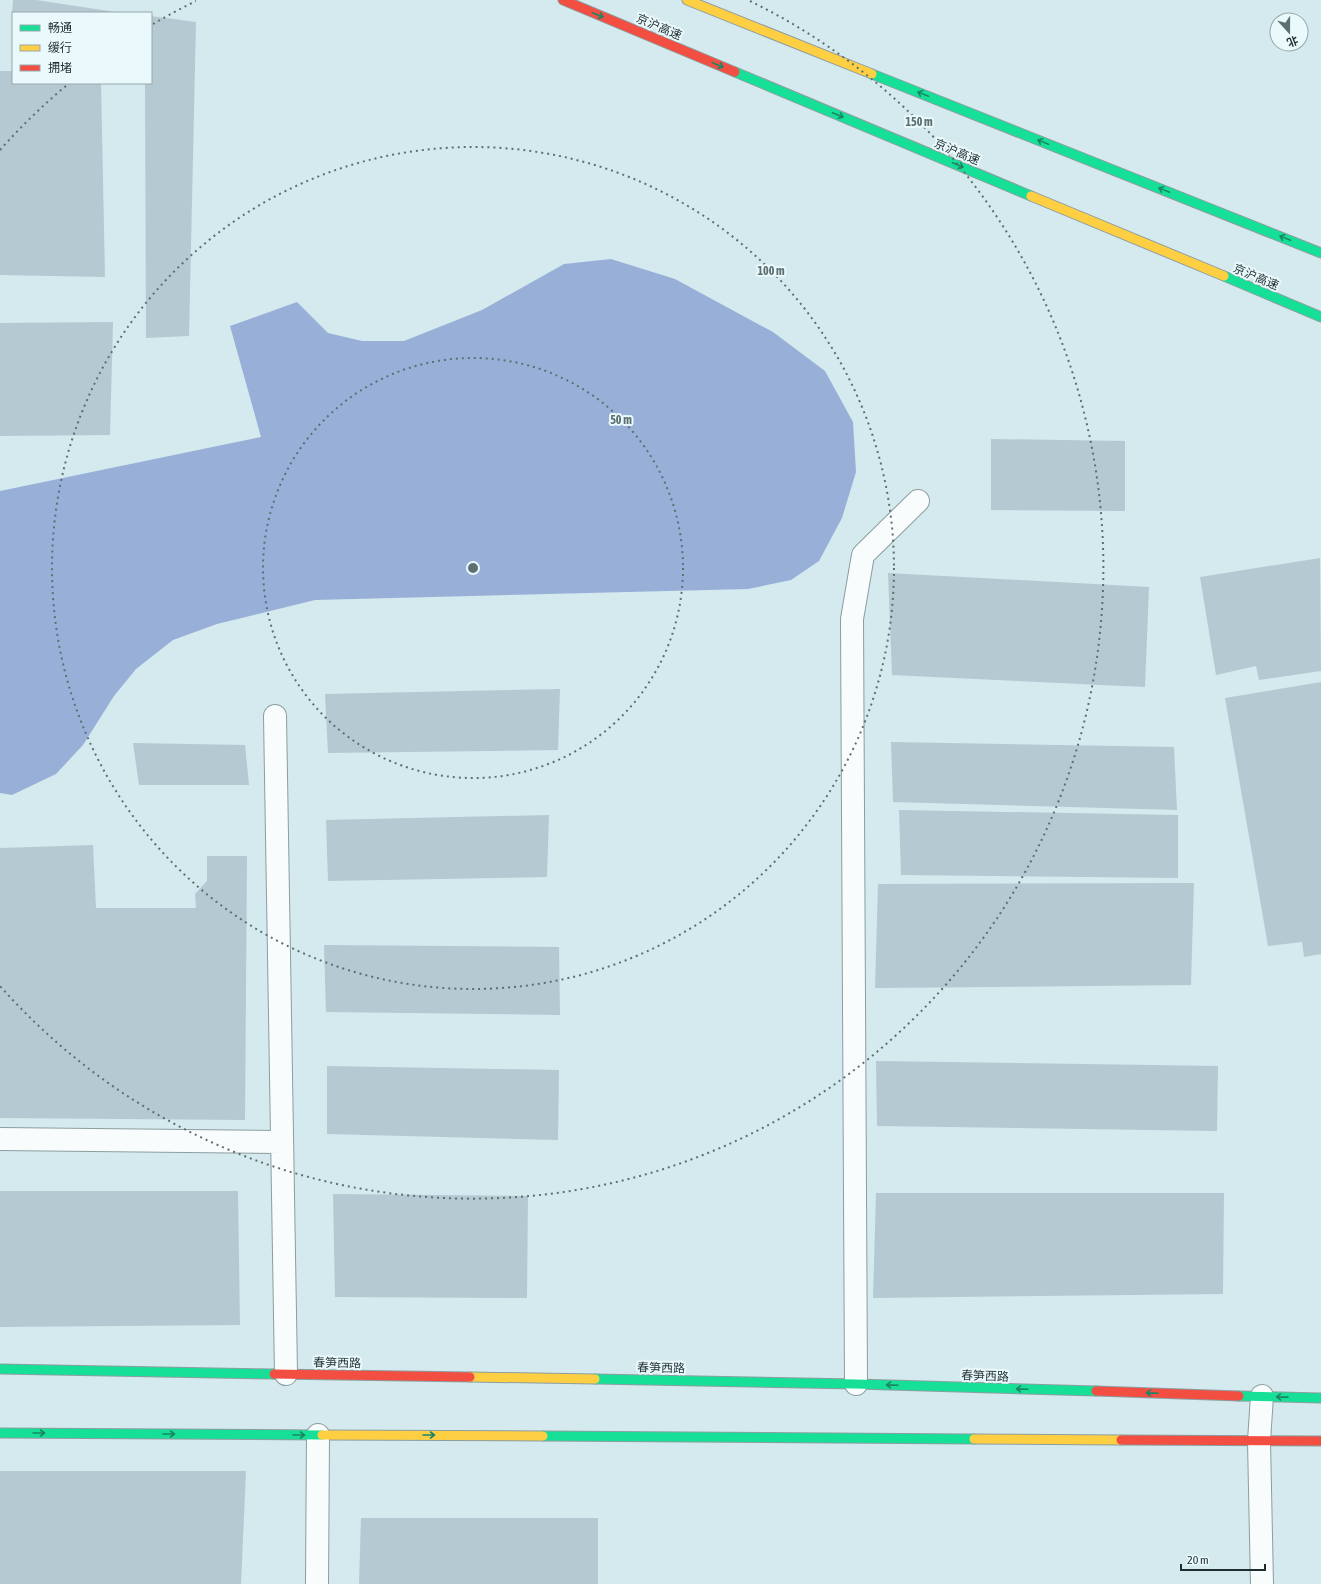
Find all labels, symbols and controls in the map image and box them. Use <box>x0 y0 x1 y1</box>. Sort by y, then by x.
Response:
street label: 京沪高速 <box>634 11 684 43</box>
legend <box>12 12 152 84</box>
one-way arrow <box>592 12 604 19</box>
north arrow <box>1269 12 1309 52</box>
text: 畅通 <box>48 21 72 35</box>
text: 北 <box>1285 34 1300 49</box>
text: 缓行 <box>48 41 72 55</box>
text: 拥堵 <box>48 61 72 75</box>
one-way arrow <box>712 62 724 69</box>
one-way arrow <box>917 89 929 97</box>
one-way arrow <box>832 112 844 120</box>
text: 150 m <box>905 115 933 129</box>
street label: 京沪高速 <box>932 136 982 168</box>
one-way arrow <box>1038 138 1050 145</box>
one-way arrow <box>952 162 964 170</box>
one-way arrow <box>1159 186 1171 194</box>
one-way arrow <box>1279 234 1291 242</box>
street label: 京沪高速 <box>1231 261 1281 293</box>
text: 100 m <box>757 264 785 278</box>
text: 50 m <box>610 413 632 427</box>
centre of rings <box>466 561 480 575</box>
street label: 春笋西路 <box>313 1356 361 1370</box>
street label: 春笋西路 <box>637 1361 685 1375</box>
street label: 春笋西路 <box>961 1368 1009 1384</box>
one-way arrow <box>886 1381 899 1389</box>
one-way arrow <box>1016 1385 1029 1393</box>
one-way arrow <box>1146 1389 1159 1397</box>
one-way arrow <box>1276 1393 1289 1401</box>
one-way arrow <box>32 1429 45 1437</box>
one-way arrow <box>162 1430 175 1438</box>
one-way arrow <box>292 1431 305 1439</box>
one-way arrow <box>422 1431 435 1439</box>
scale bar <box>1181 1546 1265 1572</box>
text: 20 m <box>1187 1553 1209 1567</box>

